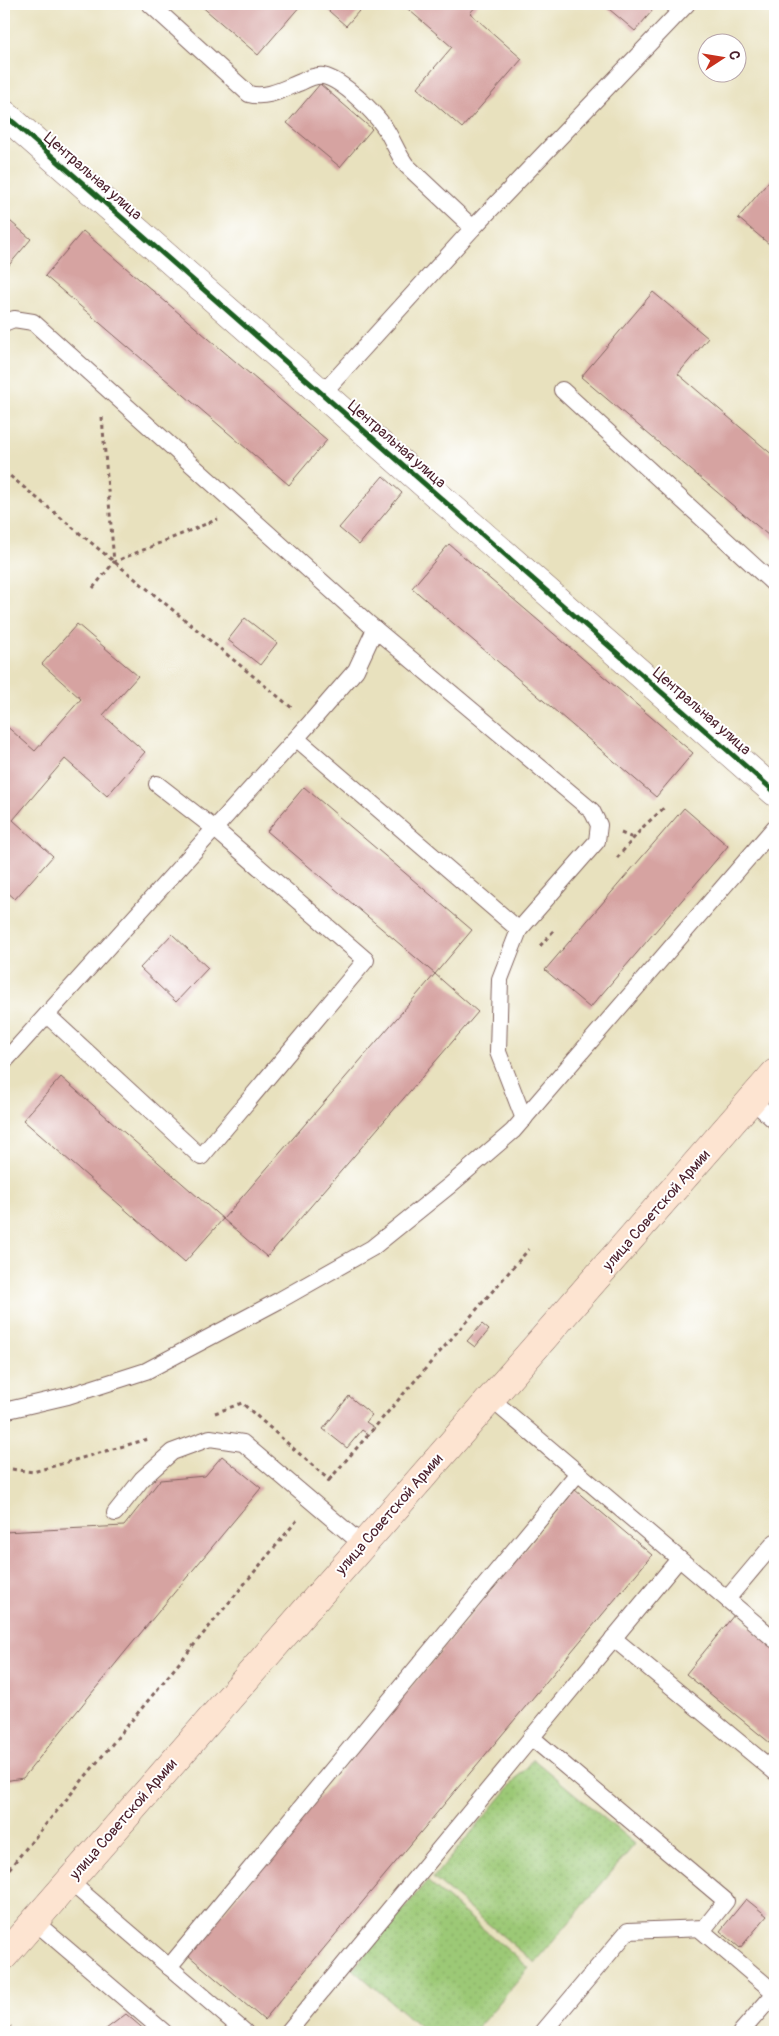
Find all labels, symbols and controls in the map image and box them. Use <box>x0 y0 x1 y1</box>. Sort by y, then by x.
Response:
north arrow <box>696 32 746 82</box>
text: С <box>725 49 744 62</box>
street label: Центральная улица <box>40 129 146 224</box>
street label: Центральная улица <box>344 397 450 492</box>
street label: Центральная улица <box>649 664 755 759</box>
street label: улица Советской Армии <box>598 1146 714 1275</box>
street label: улица Советской Армии <box>331 1450 447 1579</box>
street label: улица Советской Армии <box>65 1755 181 1884</box>

